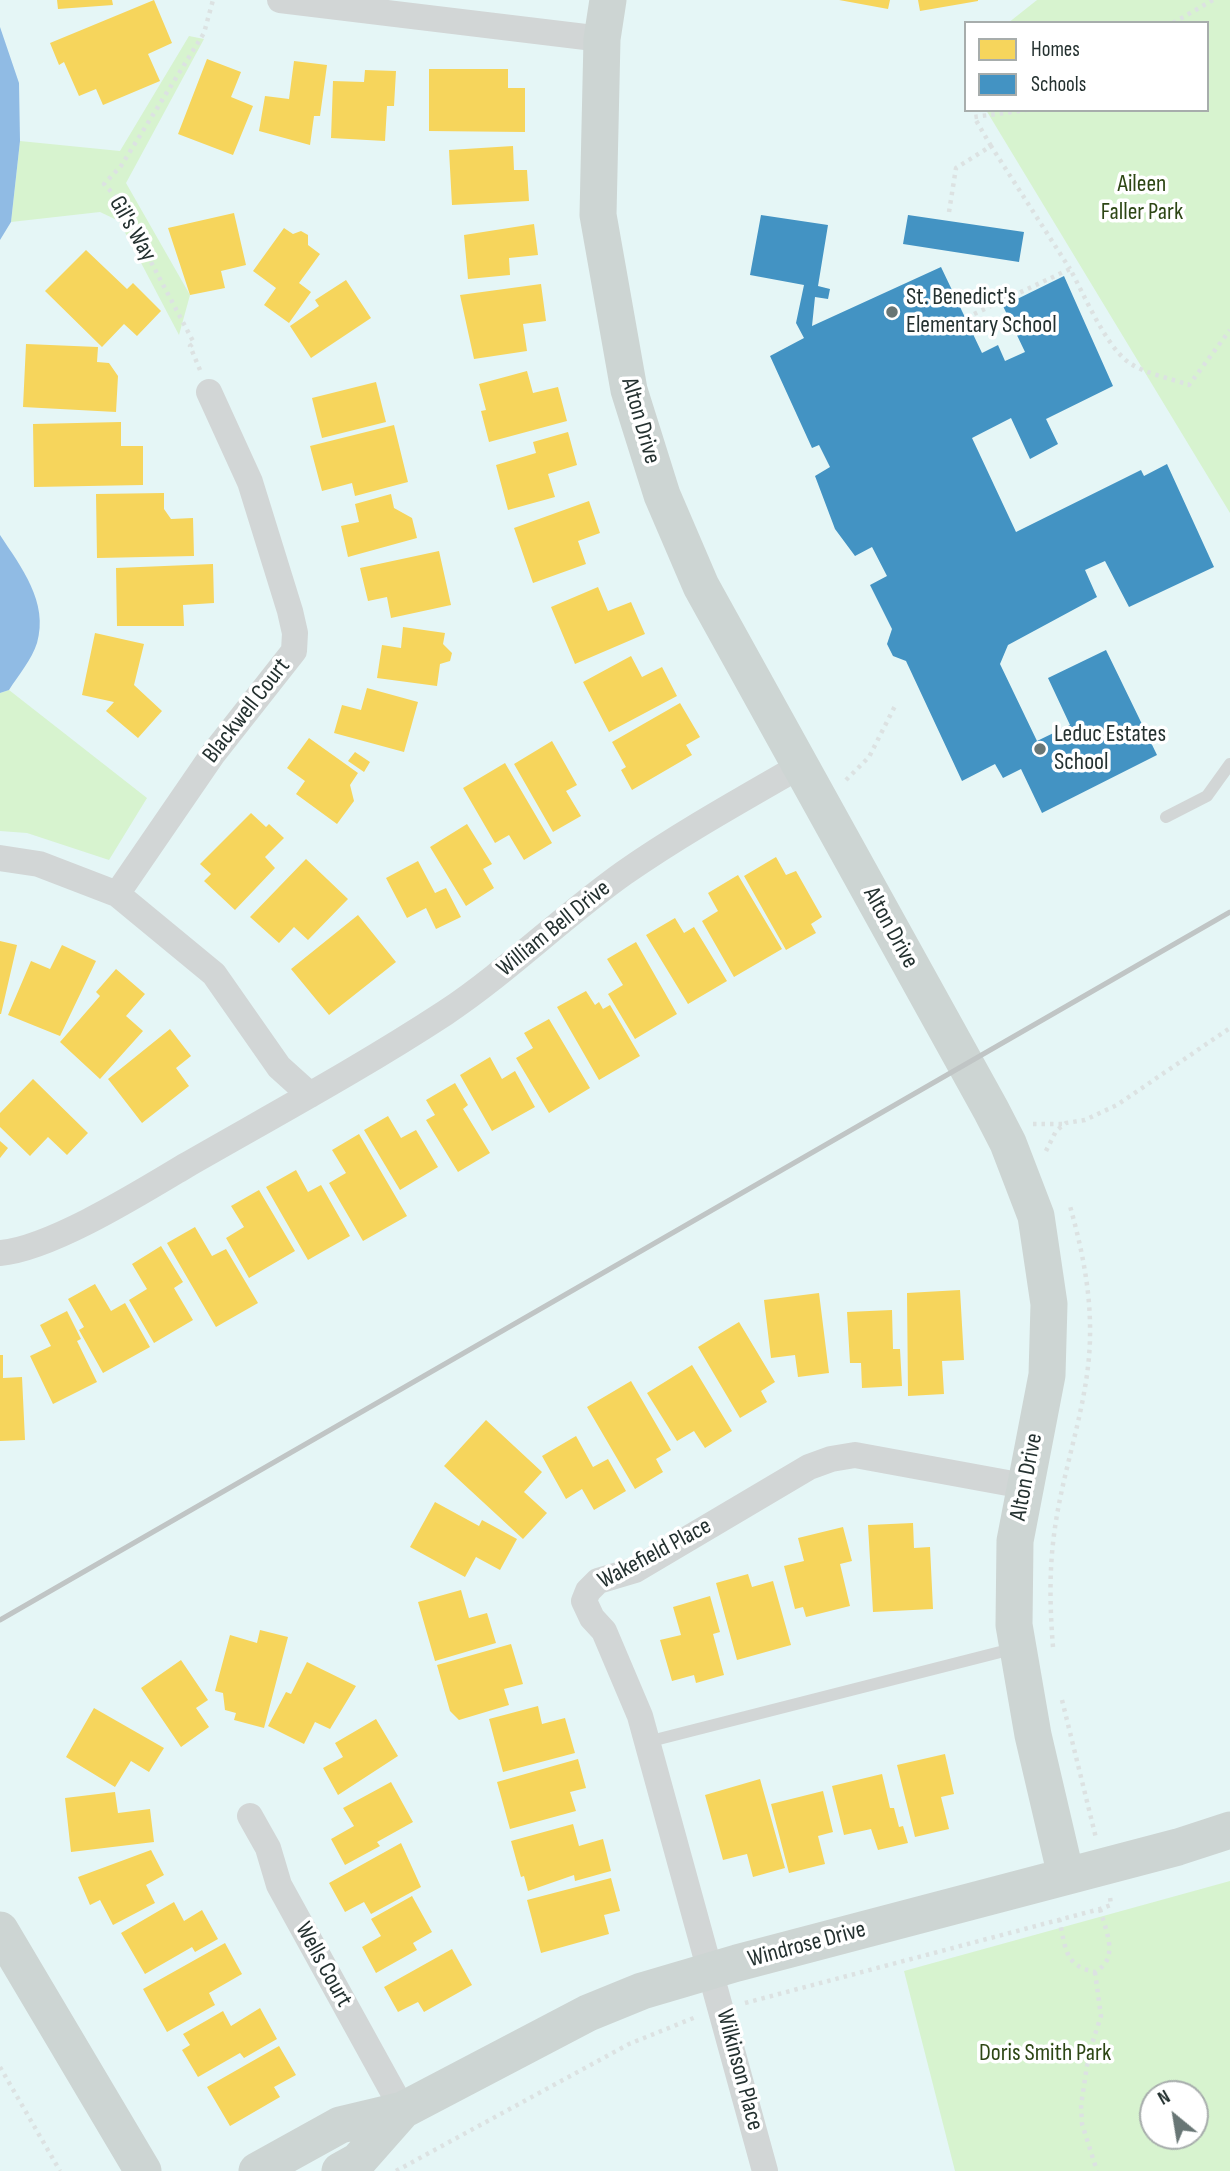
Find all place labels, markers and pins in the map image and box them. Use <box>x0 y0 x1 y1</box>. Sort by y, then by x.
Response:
place label: St. Benedict's Elementary School <box>906 284 1057 340</box>
marker: St. Benedict's Elementary School <box>884 304 900 320</box>
place label: Leduc Estates School <box>1054 721 1166 777</box>
marker: Leduc Estates School <box>1032 741 1048 757</box>

